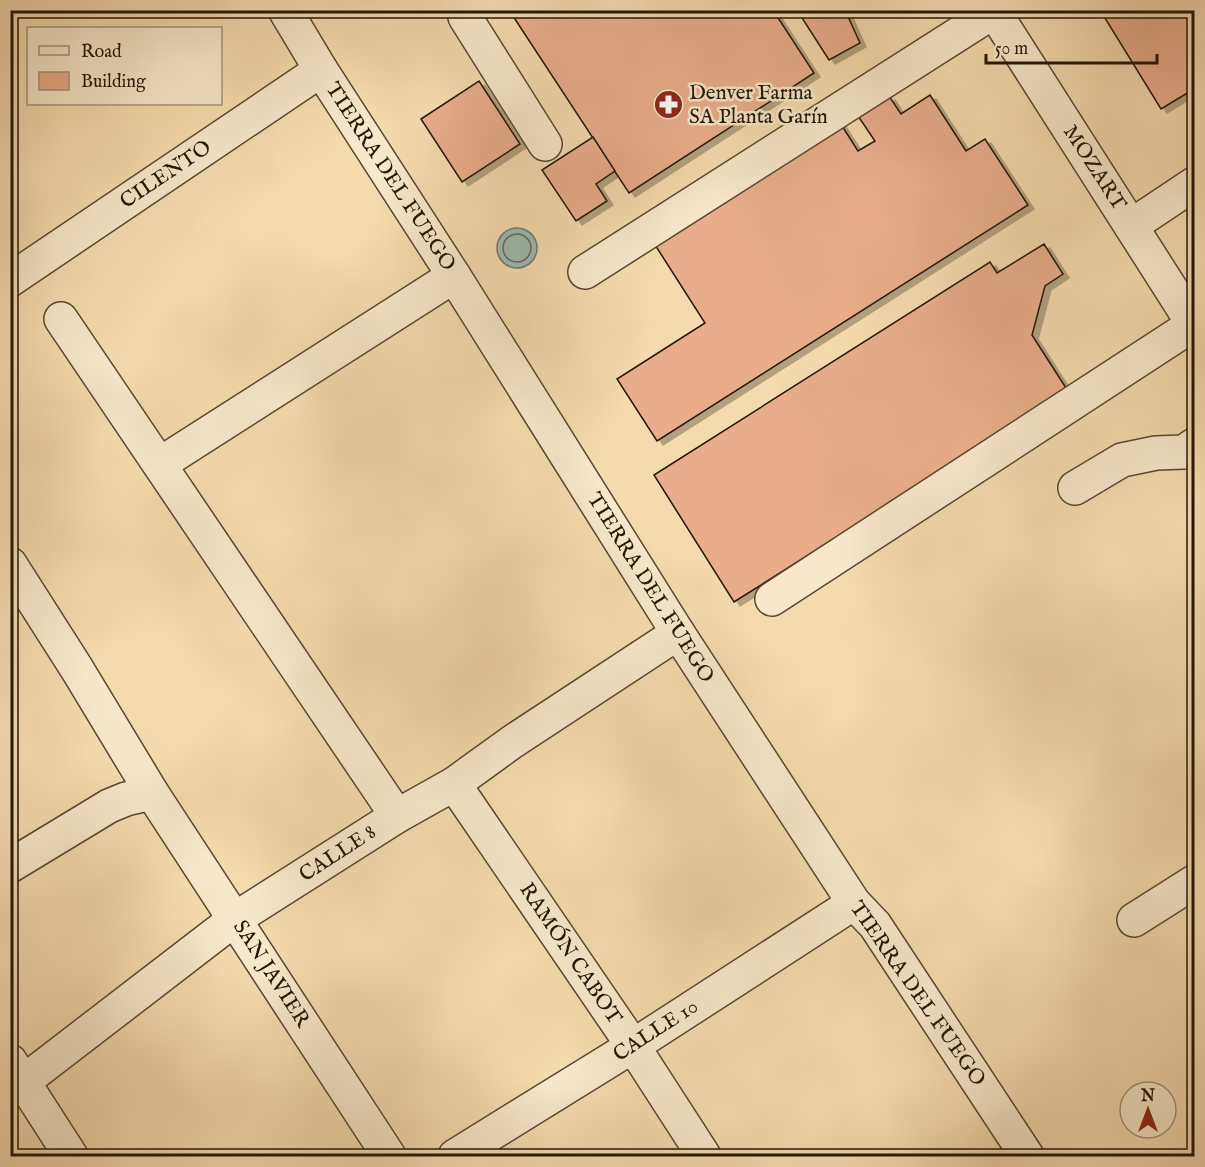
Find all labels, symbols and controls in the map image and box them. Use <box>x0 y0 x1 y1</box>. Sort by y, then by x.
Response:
legend <box>27 27 222 105</box>
scale bar <box>986 27 1157 65</box>
text: 50 m <box>995 38 1028 61</box>
text: Road <box>81 41 122 64</box>
text: Building <box>81 71 146 94</box>
street label: TIERRA DEL FUEGO <box>319 77 461 277</box>
place label: Denver Farma SA Planta Garín <box>689 80 828 131</box>
pharmacy icon: Denver Farma SA Planta Garín <box>652 89 684 121</box>
street label: MOZART <box>1056 120 1132 217</box>
street label: CILENTO <box>115 135 217 215</box>
street label: TIERRA DEL FUEGO <box>580 488 720 688</box>
street label: CALLE 8 <box>294 819 382 889</box>
street label: RAMÓN CABOT <box>513 877 629 1031</box>
street label: TIERRA DEL FUEGO <box>843 896 991 1092</box>
street label: SAN JAVIER <box>226 915 316 1034</box>
street label: CALLE 10 <box>608 993 704 1069</box>
north arrow <box>1118 1080 1178 1140</box>
text: N <box>1140 1087 1155 1107</box>

